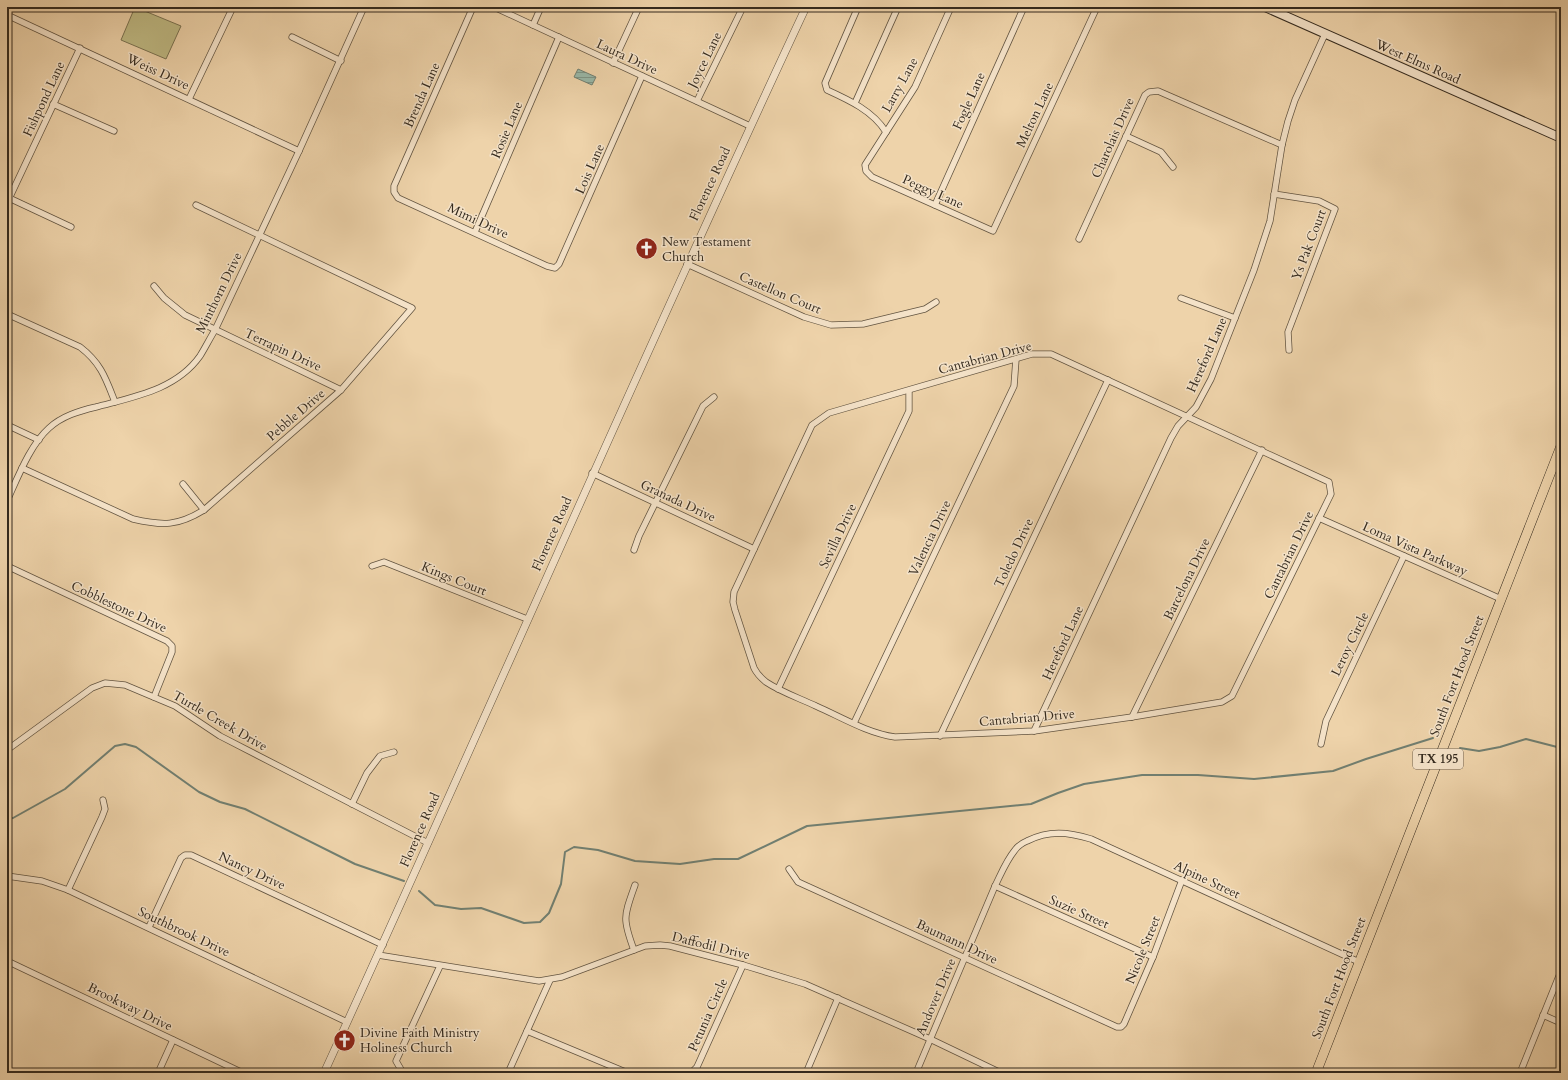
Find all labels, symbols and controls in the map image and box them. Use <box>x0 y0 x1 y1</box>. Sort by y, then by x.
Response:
street label: Joyce Lane <box>683 29 726 93</box>
street label: Laura Drive <box>593 35 661 79</box>
street label: West Elms Road <box>1372 35 1463 89</box>
street label: Weiss Drive <box>123 49 192 94</box>
street label: Larry Lane <box>878 54 922 116</box>
street label: Fishpond Lane <box>19 58 69 140</box>
street label: Brenda Lane <box>400 59 444 130</box>
street label: Fogle Lane <box>948 69 990 133</box>
street label: Melton Lane <box>1012 79 1058 151</box>
street label: Charolais Drive <box>1087 95 1139 181</box>
street label: Rosie Lane <box>487 99 527 161</box>
street label: Lois Lane <box>571 141 609 197</box>
street label: Florence Road <box>685 144 735 224</box>
street label: Peggy Lane <box>900 170 967 214</box>
street label: Mimi Drive <box>445 199 512 243</box>
street label: Ys Pak Court <box>1287 207 1331 283</box>
place label: New Testament Church <box>662 233 751 266</box>
church icon: New Testament Church <box>634 236 660 262</box>
street label: Minthorn Drive <box>191 249 247 337</box>
street label: Castellon Court <box>736 268 824 318</box>
street label: Hereford Lane <box>1182 315 1232 395</box>
street label: Terrapin Drive <box>241 324 325 376</box>
street label: Cantabrian Drive <box>936 337 1034 379</box>
street label: Pebble Drive <box>263 385 329 445</box>
street label: Granada Drive <box>637 476 719 526</box>
street label: Florence Road <box>528 494 576 574</box>
street label: Valencia Drive <box>905 497 956 579</box>
street label: Sevilla Drive <box>815 500 861 571</box>
street label: Cantabrian Drive <box>1260 508 1318 602</box>
street label: Toledo Drive <box>990 515 1038 591</box>
street label: Loma Vista Parkway <box>1359 518 1471 580</box>
street label: Barcelona Drive <box>1159 535 1215 623</box>
street label: Kings Court <box>419 558 489 600</box>
street label: Cobblestone Drive <box>68 577 170 637</box>
street label: Hereford Lane <box>1038 603 1088 683</box>
street label: Leroy Circle <box>1327 609 1373 679</box>
street label: South Fort Hood Street <box>1426 613 1488 739</box>
street label: Turtle Creek Drive <box>169 687 271 755</box>
street label: Cantabrian Drive <box>978 705 1076 731</box>
road number: TX 195 <box>1413 749 1463 769</box>
street label: Florence Road <box>396 790 444 870</box>
street label: Nancy Drive <box>216 848 288 894</box>
street label: Alpine Street <box>1171 857 1243 903</box>
street label: Suzie Street <box>1046 891 1112 933</box>
street label: Southbrook Drive <box>135 903 233 961</box>
street label: Nicole Street <box>1121 913 1165 987</box>
street label: Baumann Drive <box>913 915 1001 969</box>
street label: South Fort Hood Street <box>1308 915 1370 1041</box>
street label: Daffodil Drive <box>670 928 752 964</box>
street label: Andover Drive <box>912 955 960 1039</box>
street label: Petunia Circle <box>684 975 732 1055</box>
street label: Brookway Drive <box>85 979 176 1035</box>
place label: Divine Faith Ministry Holiness Church <box>360 1024 480 1057</box>
church icon: Divine Faith Ministry Holiness Church <box>331 1027 357 1053</box>

